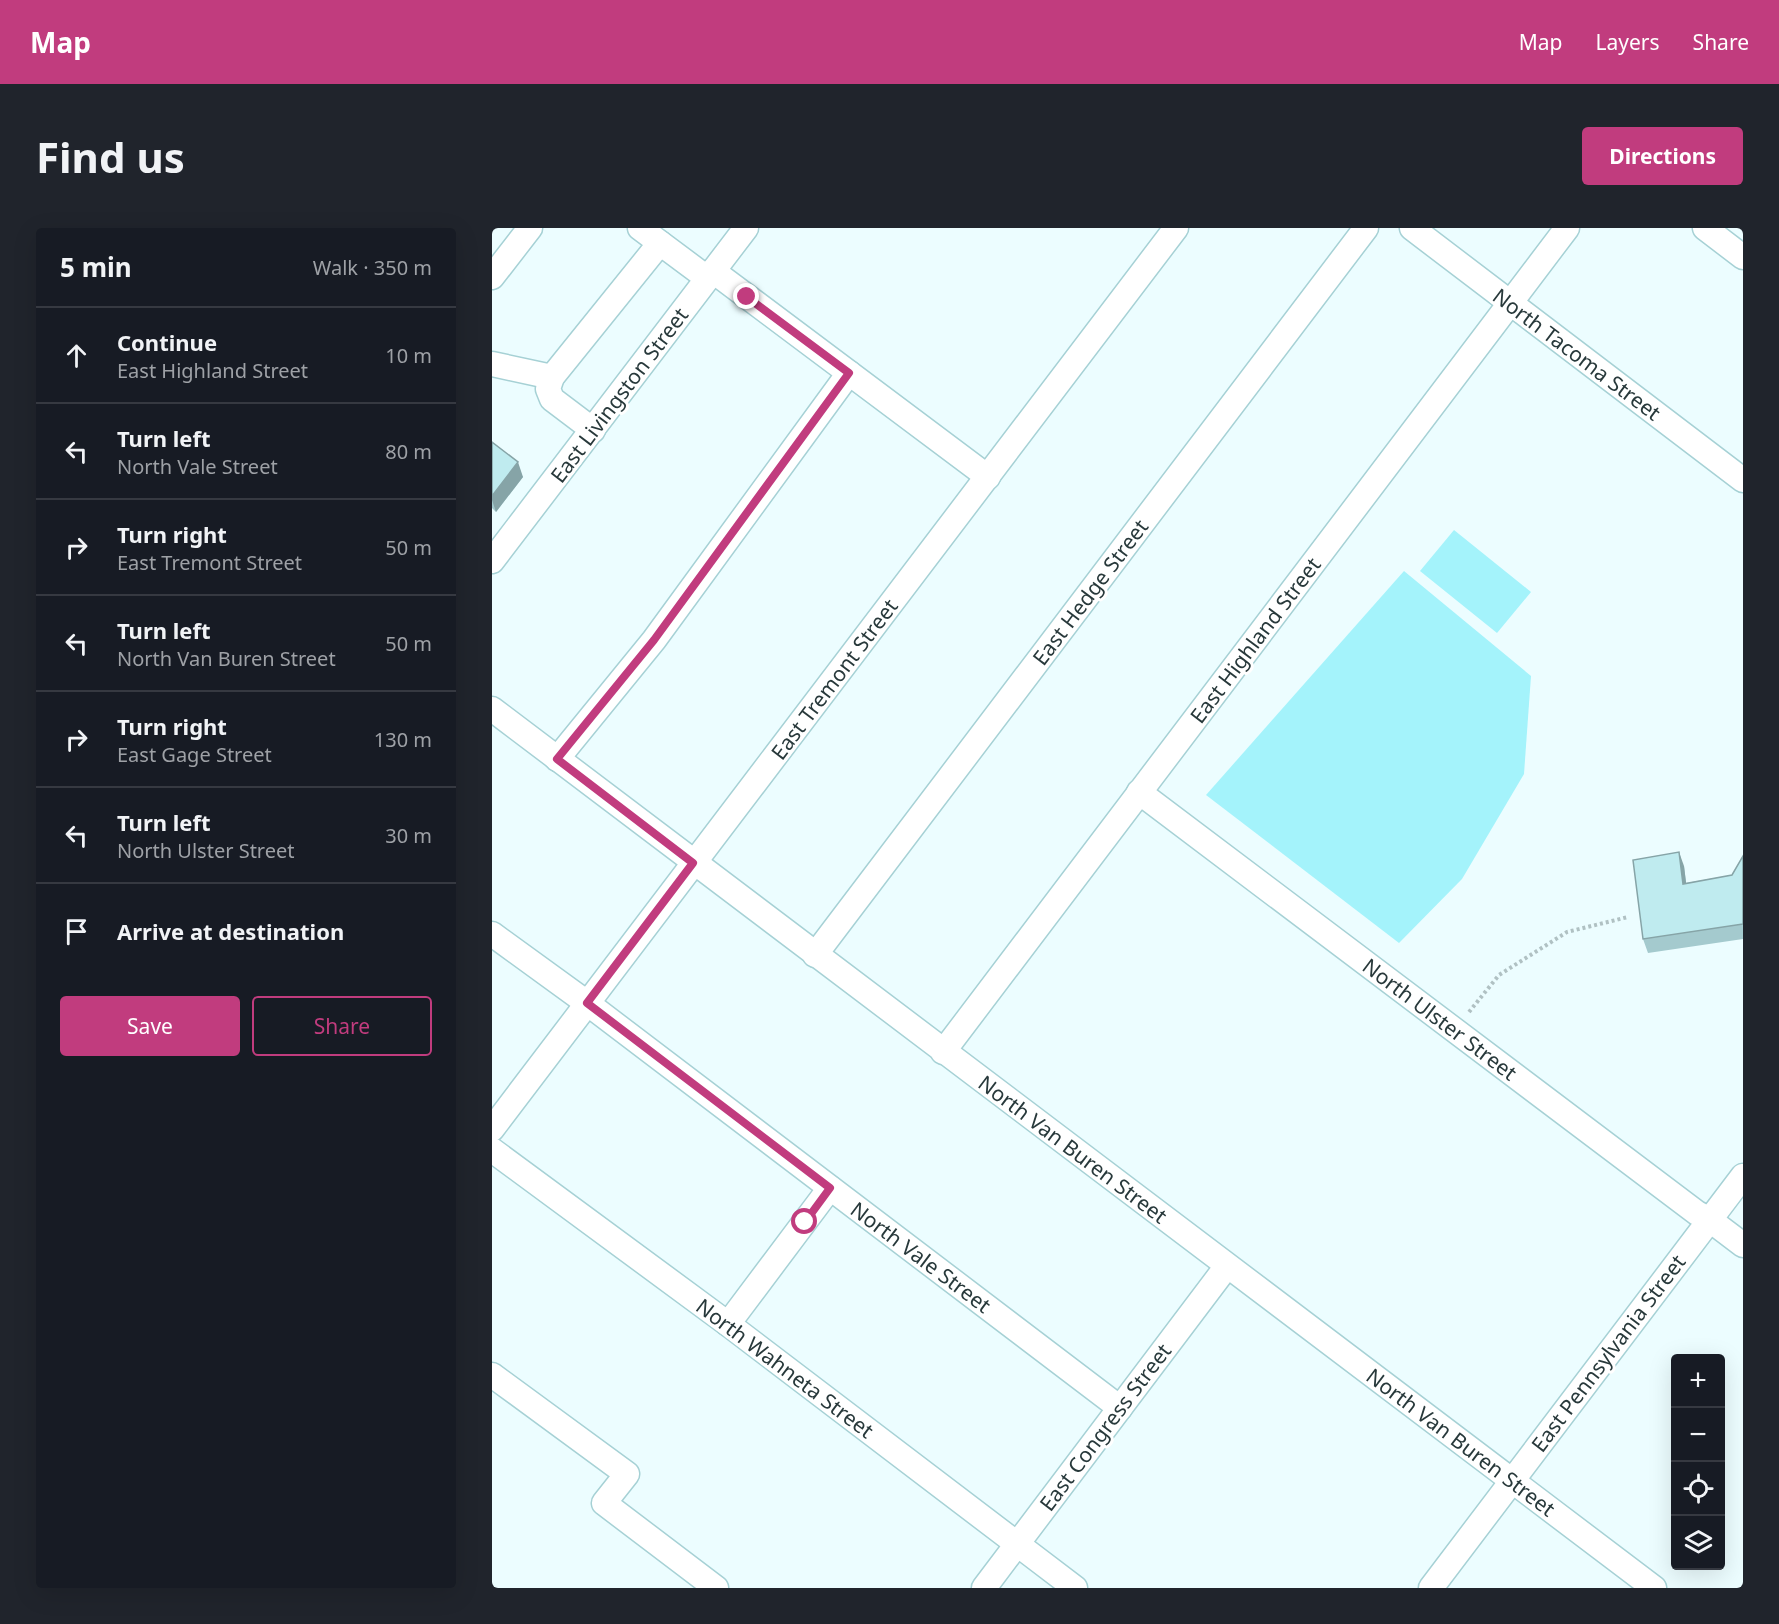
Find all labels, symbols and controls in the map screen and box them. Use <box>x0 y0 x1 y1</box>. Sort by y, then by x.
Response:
text: Map <box>30 23 91 61</box>
text: Map <box>1519 28 1563 56</box>
text: Layers <box>1596 28 1660 56</box>
text: Share <box>1693 28 1749 56</box>
button: Directions <box>1582 127 1743 185</box>
text: Find us <box>36 128 185 185</box>
text: 5 min <box>60 249 132 285</box>
text: Walk · 350 m <box>313 254 432 281</box>
street label: North Tacoma Street <box>1487 282 1667 427</box>
route end <box>733 283 759 309</box>
street label: East Livingston Street <box>544 301 694 488</box>
text: Continue <box>117 327 217 357</box>
icon: ahead <box>60 339 93 372</box>
text: 10 m <box>385 342 432 369</box>
text: East Highland Street <box>117 357 308 384</box>
text: Turn left <box>117 423 211 453</box>
icon: left <box>60 435 93 468</box>
text: 80 m <box>385 438 432 465</box>
text: North Vale Street <box>117 453 278 480</box>
street label: East Hedge Street <box>1026 513 1154 671</box>
text: Turn right <box>117 519 227 549</box>
icon: right <box>60 531 93 564</box>
text: 50 m <box>385 534 432 561</box>
text: East Tremont Street <box>117 549 302 576</box>
street label: East Highland Street <box>1183 551 1327 729</box>
street label: East Tremont Street <box>764 593 904 765</box>
text: Turn left <box>117 615 211 645</box>
icon: left <box>60 627 93 660</box>
text: 50 m <box>385 630 432 657</box>
text: North Van Buren Street <box>117 645 336 672</box>
text: Turn right <box>117 711 227 741</box>
icon: right <box>60 723 93 756</box>
text: 130 m <box>374 726 432 753</box>
text: East Gage Street <box>117 741 272 768</box>
text: Turn left <box>117 807 211 837</box>
icon: left <box>60 819 93 852</box>
text: 30 m <box>385 822 432 849</box>
text: North Ulster Street <box>117 837 295 864</box>
icon: arrive <box>60 915 93 948</box>
text: Arrive at destination <box>117 916 344 946</box>
street label: North Ulster Street <box>1357 952 1523 1087</box>
button: Save <box>60 996 240 1056</box>
button: Share <box>252 996 432 1056</box>
street label: North Van Buren Street <box>973 1069 1173 1230</box>
street label: North Vale Street <box>845 1195 997 1319</box>
route start <box>791 1208 817 1234</box>
street label: East Pennsylvania Street <box>1525 1248 1692 1457</box>
street label: North Wahneta Street <box>691 1292 880 1444</box>
street label: East Congress Street <box>1033 1337 1177 1516</box>
map controls <box>1671 1354 1725 1570</box>
button: + <box>1671 1354 1725 1408</box>
street label: North Van Buren Street <box>1361 1362 1561 1523</box>
button: − <box>1671 1408 1725 1462</box>
button: locate <box>1671 1462 1725 1516</box>
button: layers <box>1671 1516 1725 1570</box>

